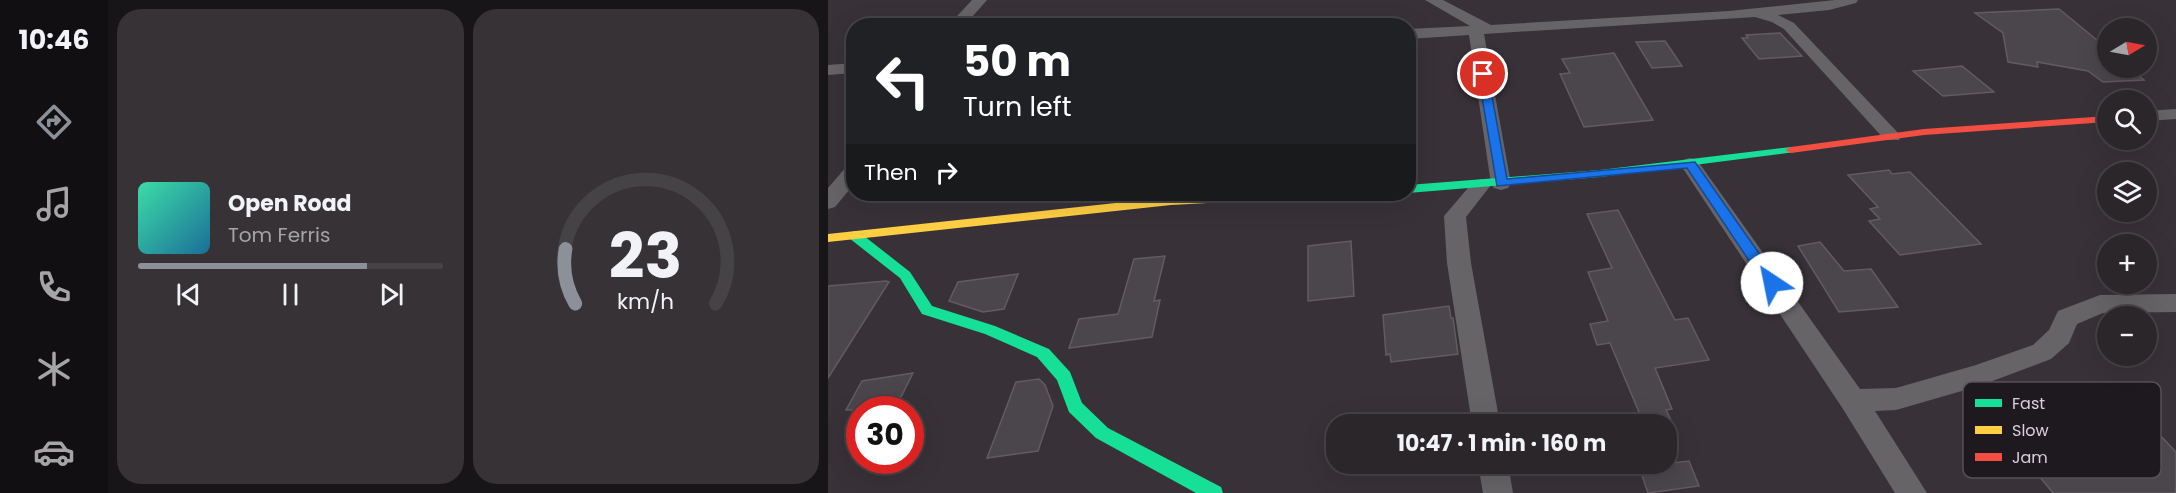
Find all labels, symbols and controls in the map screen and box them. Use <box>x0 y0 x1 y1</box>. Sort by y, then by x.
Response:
north arrow <box>2097 18 2157 78</box>
map controls <box>2097 18 2157 366</box>
text: 10:46 <box>19 21 89 58</box>
text: 50 m <box>963 32 1071 91</box>
icon: left <box>864 42 942 120</box>
pin <box>1457 48 1508 99</box>
icon: arrive <box>1466 57 1499 90</box>
text: Turn left <box>963 88 1072 125</box>
button: search <box>2097 90 2157 150</box>
icon: directions <box>33 101 75 143</box>
icon: right <box>930 156 963 189</box>
text: Then <box>864 157 918 188</box>
button: layers <box>2097 162 2157 222</box>
icon: music <box>33 183 75 225</box>
text: Open Road <box>228 188 352 219</box>
text: 23 <box>609 212 682 300</box>
text: Tom Ferris <box>228 221 330 249</box>
button: + <box>2097 234 2157 294</box>
position arrow <box>1740 251 1804 315</box>
icon: phone <box>33 266 75 308</box>
icon: previous <box>172 278 205 311</box>
icon: pause <box>274 278 307 311</box>
icon: next <box>375 278 408 311</box>
text: km/h <box>617 286 674 317</box>
button: − <box>2097 306 2157 366</box>
icon: climate <box>33 348 75 390</box>
legend <box>1963 382 2161 478</box>
text: Fast <box>2012 392 2045 415</box>
speed limit sign: 30 <box>846 396 924 474</box>
text: Slow <box>2012 419 2049 442</box>
text: 10:47 · 1 min · 160 m <box>1397 428 1606 459</box>
icon: car <box>33 431 75 473</box>
text: Jam <box>2012 446 2048 469</box>

